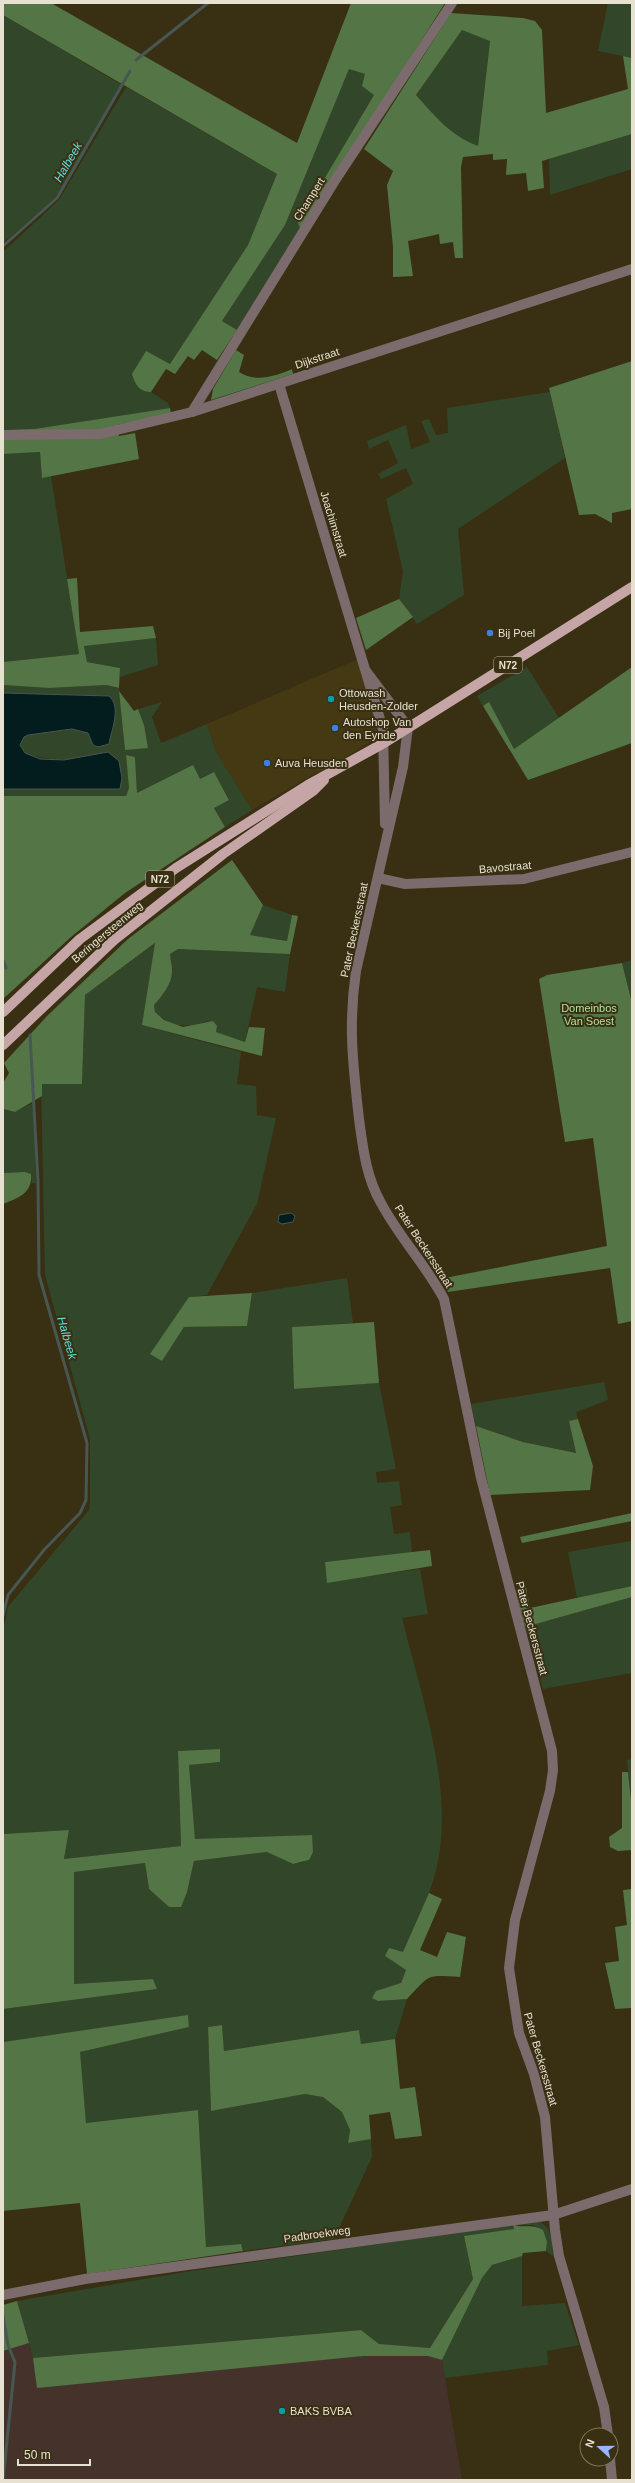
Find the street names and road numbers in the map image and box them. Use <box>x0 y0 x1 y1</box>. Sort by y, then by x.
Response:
street label: Champert <box>291 175 327 223</box>
street label: Dijkstraat <box>293 345 341 371</box>
street label: Joachimstraat <box>318 489 350 559</box>
road number: N72 <box>494 657 522 673</box>
street label: Bavostraat <box>478 859 532 875</box>
road number: N72 <box>146 871 174 887</box>
street label: Pater Beckersstraat <box>338 882 370 978</box>
street label: Beringersteenweg <box>69 899 145 965</box>
street label: Pater Beckersstraat <box>393 1202 455 1290</box>
street label: Pater Beckersstraat <box>514 1580 550 1676</box>
street label: Pater Beckersstraat <box>522 2011 560 2107</box>
street label: Padbroekweg <box>283 2223 351 2245</box>

